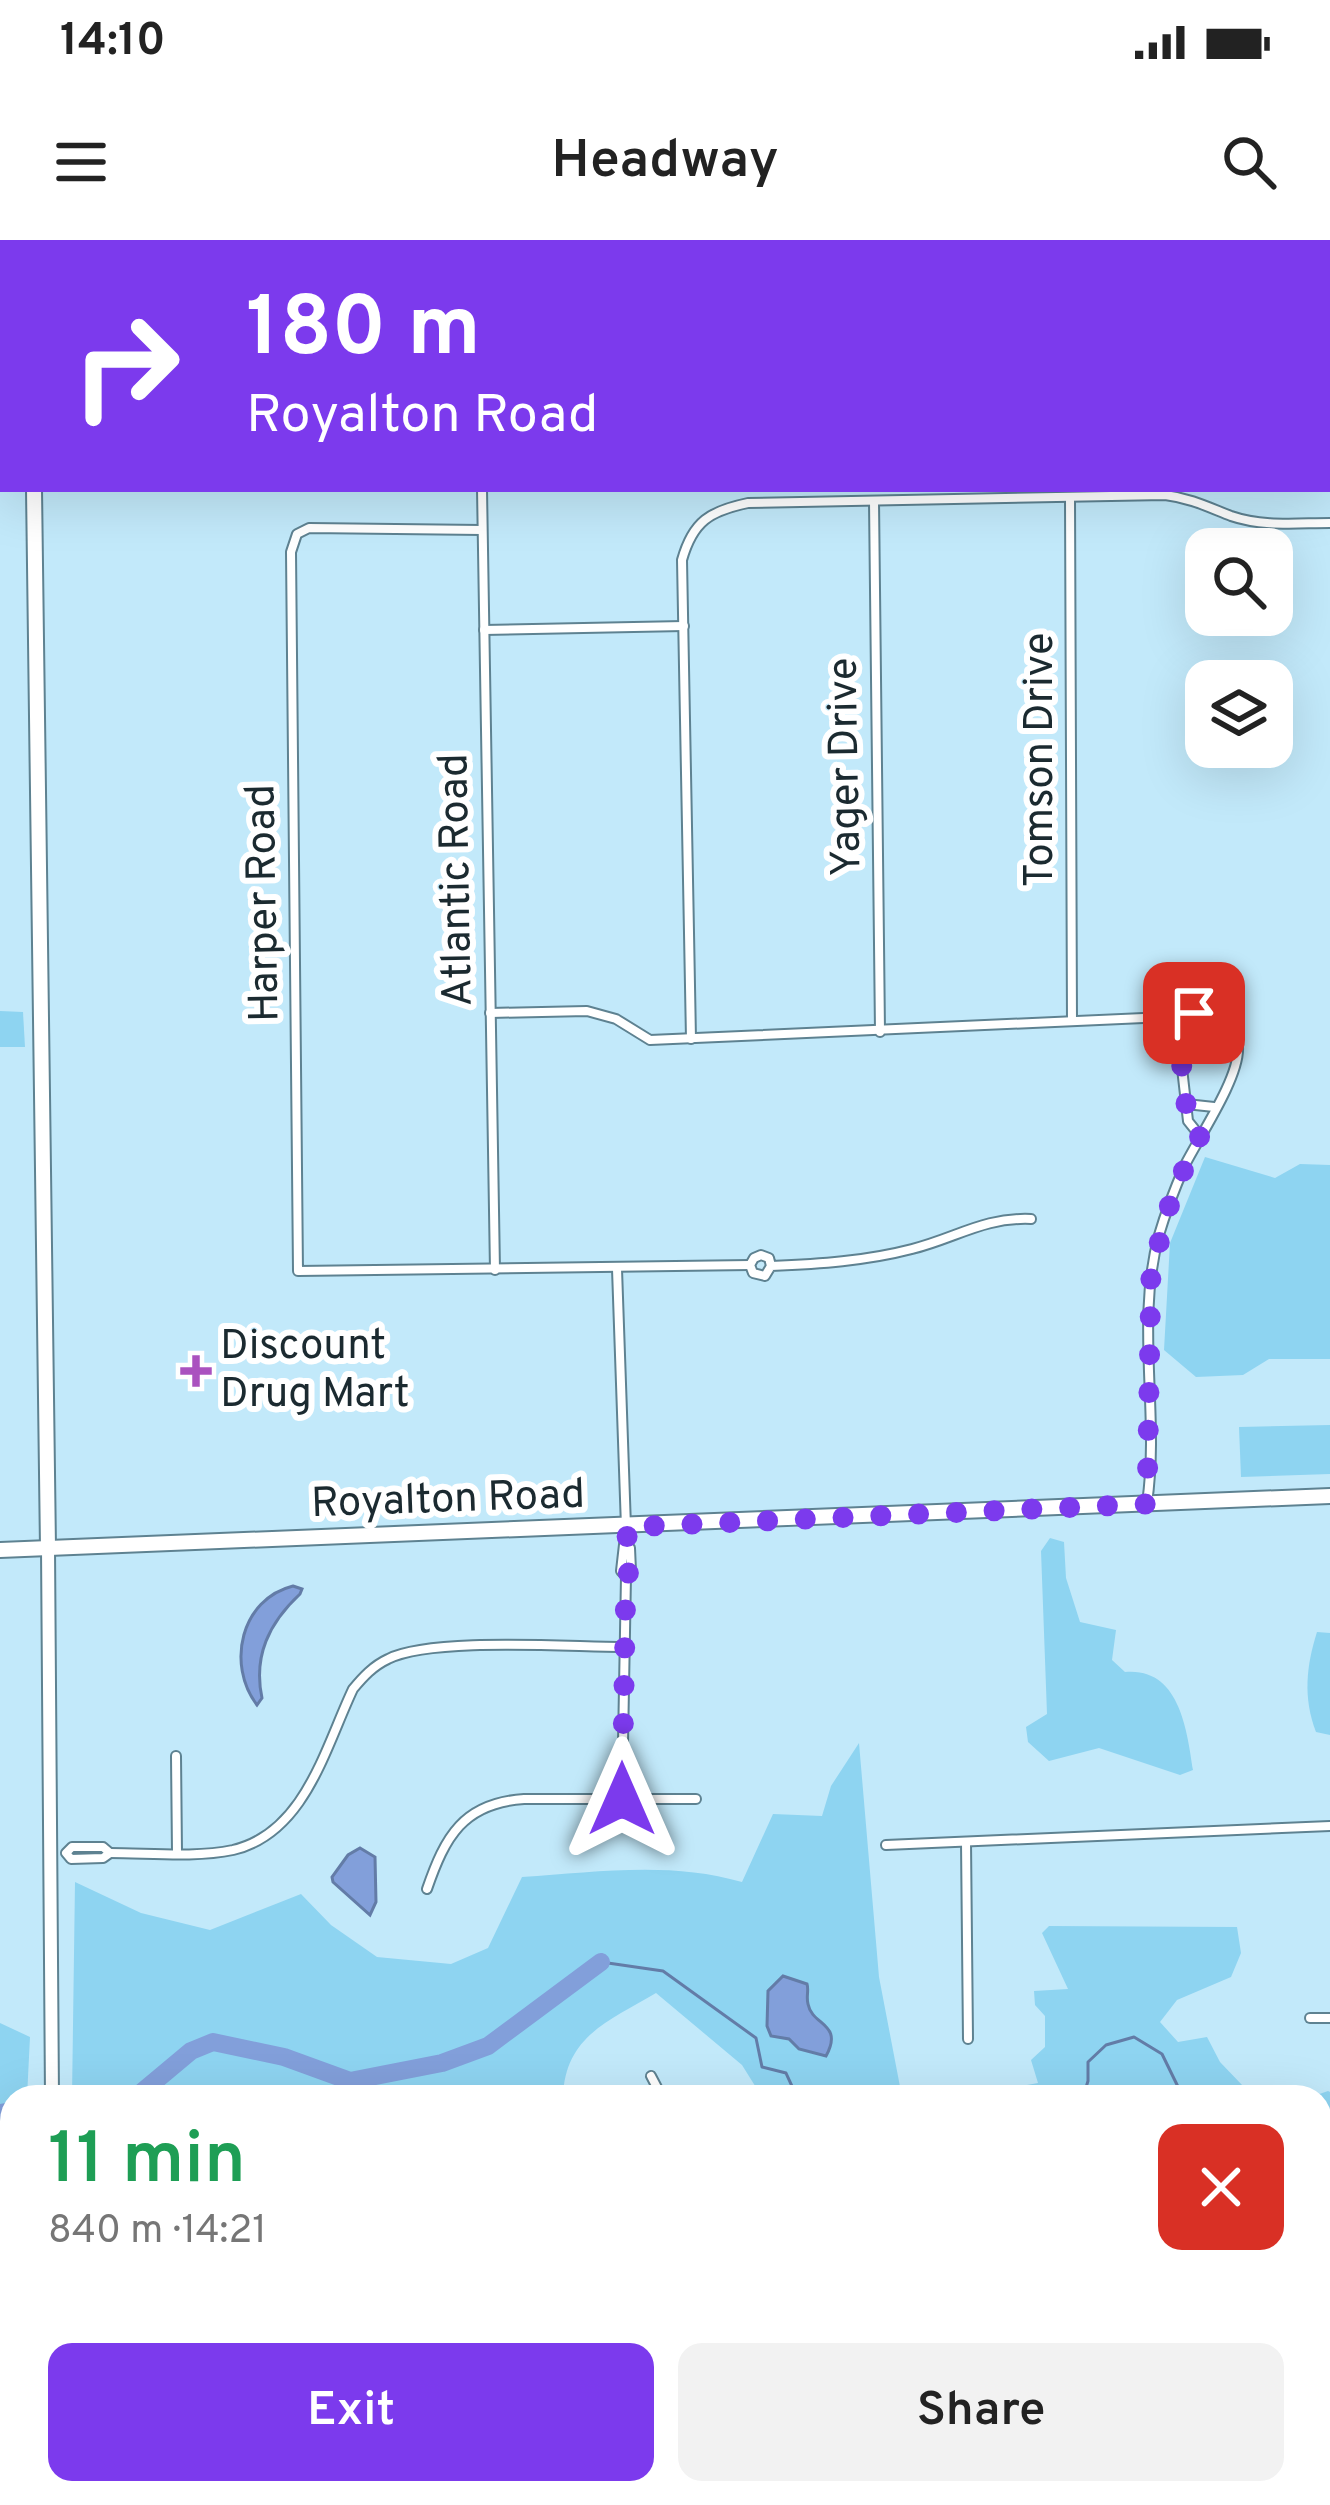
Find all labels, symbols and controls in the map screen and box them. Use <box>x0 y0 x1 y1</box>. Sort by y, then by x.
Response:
text: 14:10 <box>60 14 165 71</box>
text: Headway <box>551 128 779 197</box>
icon: menu <box>48 129 114 195</box>
icon: search <box>1216 129 1282 195</box>
text: 180 m <box>246 279 481 385</box>
icon: right <box>48 288 204 444</box>
text: Royalton Road <box>246 383 598 452</box>
map controls <box>1185 528 1293 768</box>
button: search <box>1185 528 1293 636</box>
street label: Tomson Drive <box>1015 632 1068 888</box>
street label: Yager Drive <box>819 657 875 877</box>
button: layers <box>1185 660 1293 768</box>
street label: Atlantic Road <box>429 753 487 1007</box>
street label: Harper Road <box>236 784 294 1022</box>
pin <box>1143 962 1245 1064</box>
icon: arrive <box>1161 980 1227 1046</box>
place label: Discount Drug Mart <box>220 1321 410 1422</box>
marker: Discount Drug Mart <box>183 1358 209 1384</box>
street label: Royalton Road <box>310 1470 586 1532</box>
position arrow <box>559 1736 685 1862</box>
text: 11 min <box>48 2117 246 2209</box>
button: close <box>1158 2124 1284 2250</box>
text: 840 m · 14:21 <box>48 2208 267 2257</box>
button: Exit <box>48 2343 654 2481</box>
button: Share <box>678 2343 1284 2481</box>

